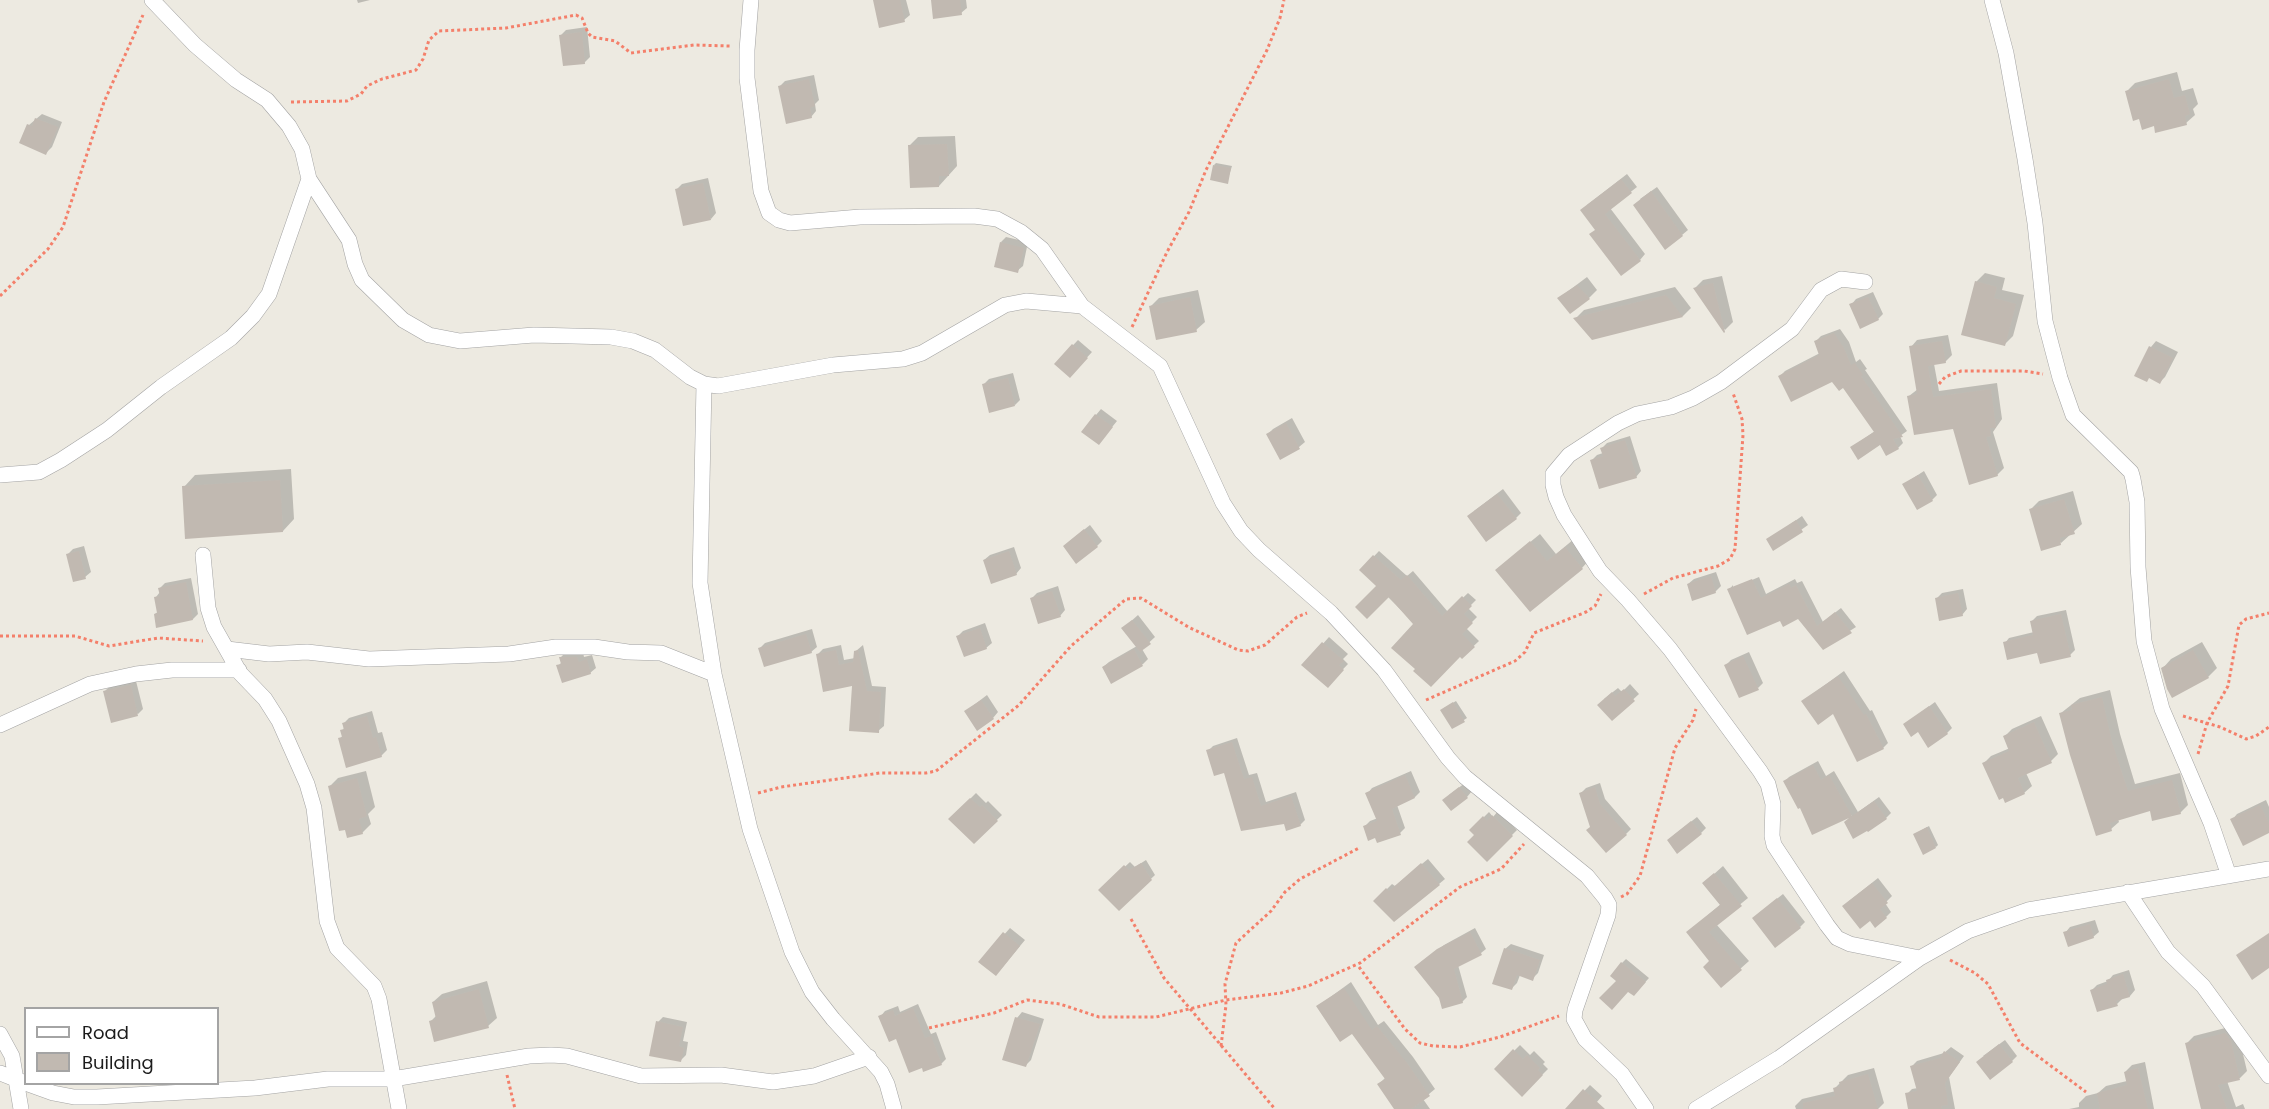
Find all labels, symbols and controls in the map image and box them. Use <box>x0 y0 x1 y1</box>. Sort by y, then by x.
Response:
legend <box>24 1007 219 1085</box>
text: Road <box>82 1020 129 1045</box>
text: Building <box>82 1050 154 1075</box>

